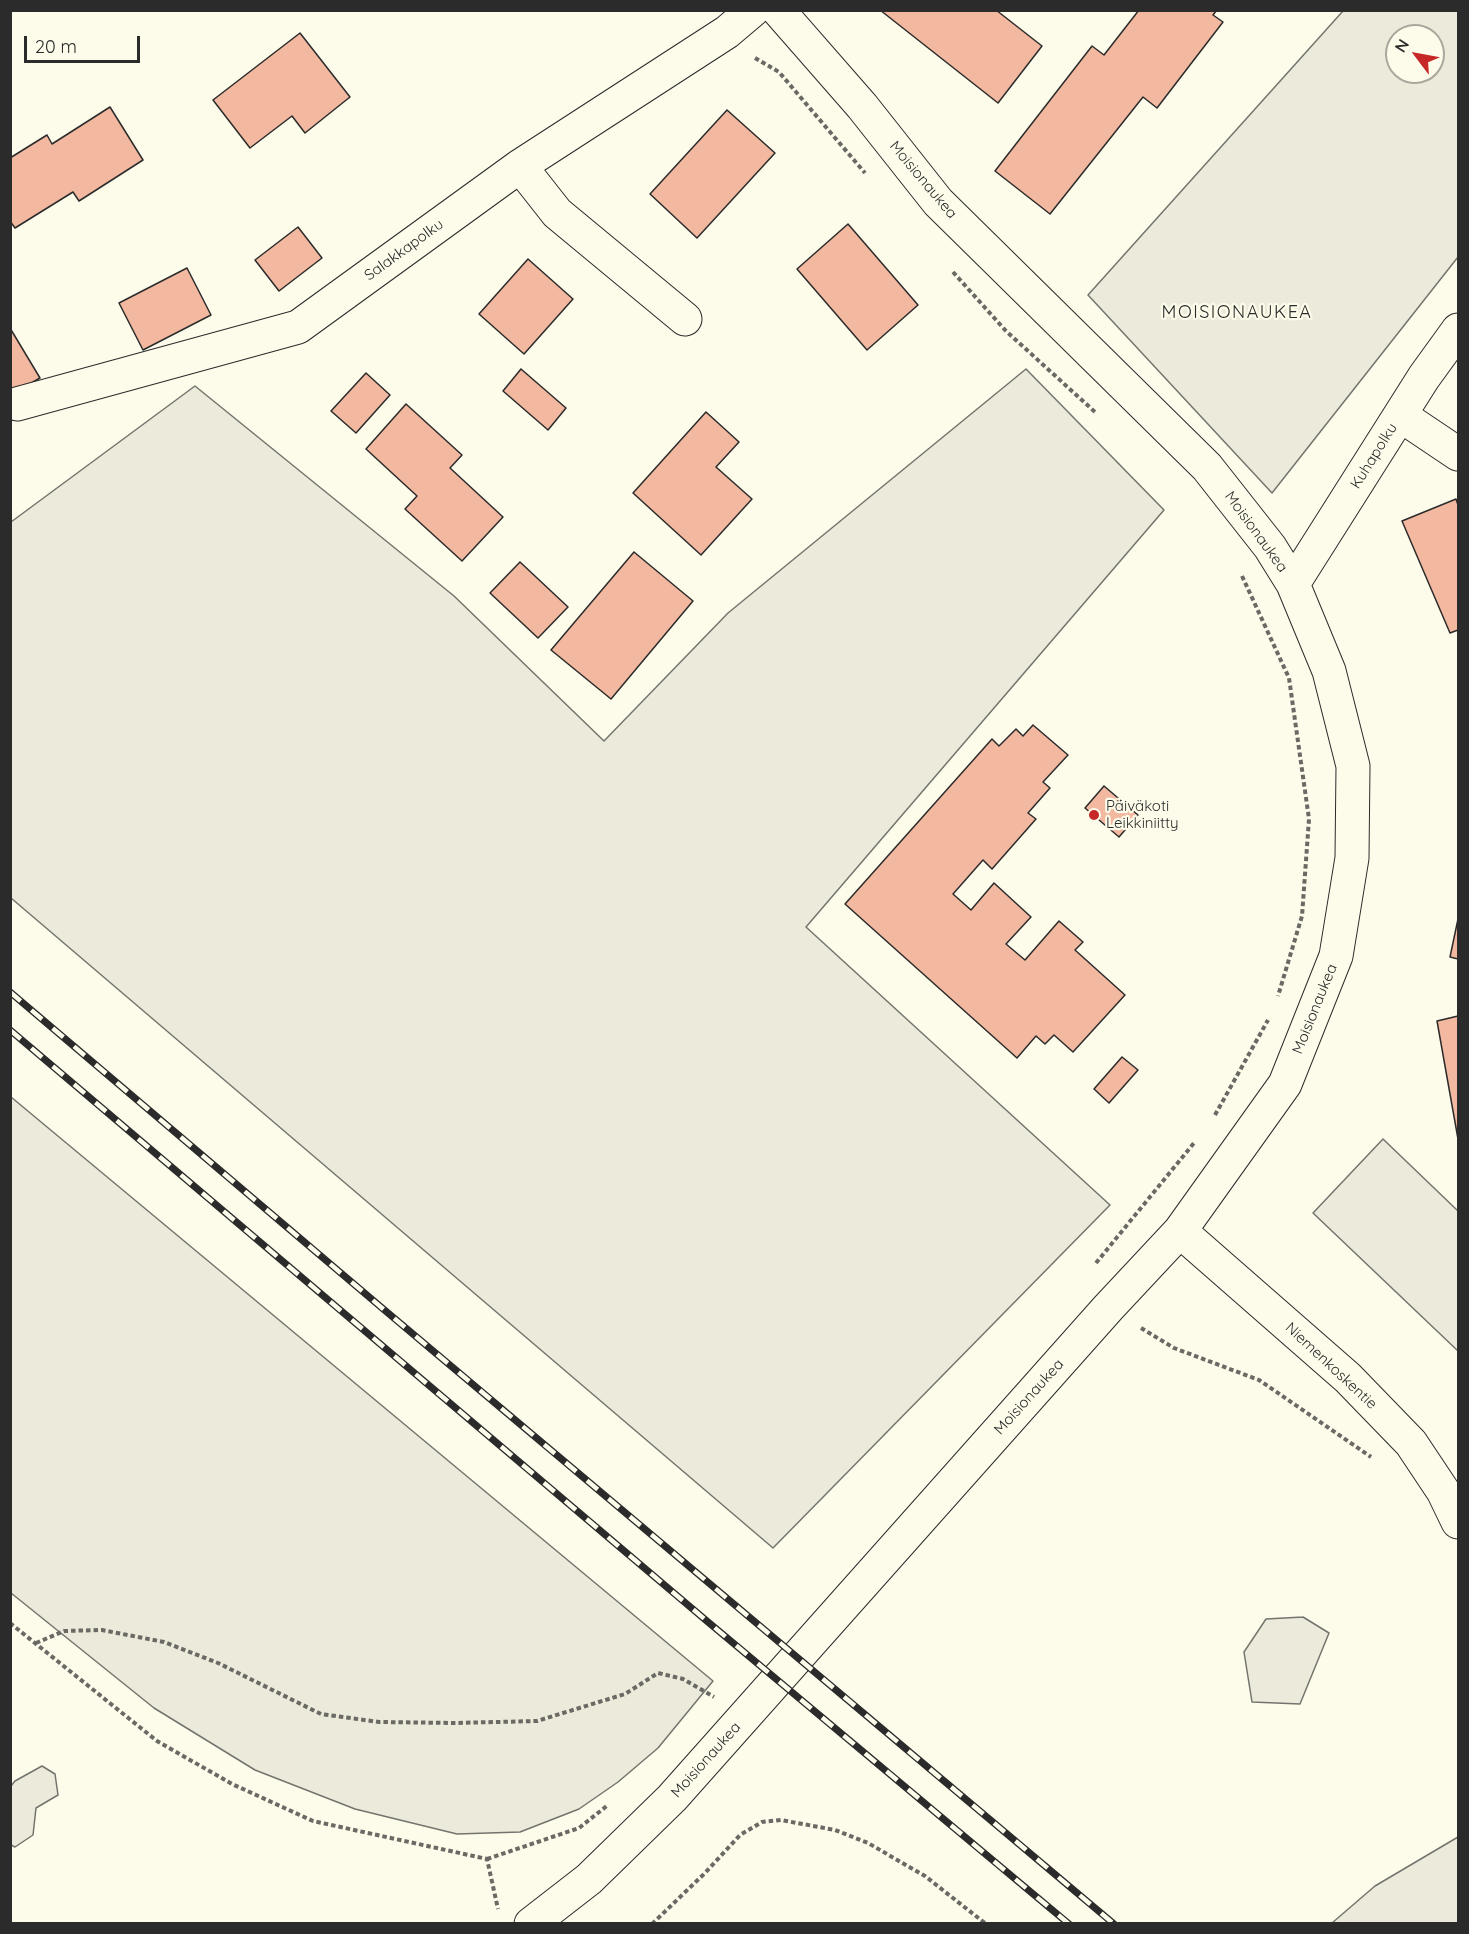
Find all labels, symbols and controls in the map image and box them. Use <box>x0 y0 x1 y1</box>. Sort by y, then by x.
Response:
scale bar <box>27 24 142 62</box>
north arrow <box>1385 24 1445 84</box>
text: 20 m <box>35 35 77 58</box>
text: N <box>1390 35 1413 56</box>
street label: Moisionaukea <box>885 138 961 222</box>
street label: Salakkapolku <box>361 215 447 285</box>
district label: MOISIONAUKEA <box>1161 302 1313 324</box>
street label: Kuhapolku <box>1347 420 1401 492</box>
street label: Moisionaukea <box>1221 488 1291 576</box>
place label: Päiväkoti Leikkiniitty <box>1106 797 1179 832</box>
marker: Päiväkoti Leikkiniitty <box>1087 808 1101 822</box>
street label: Moisionaukea <box>1289 961 1341 1057</box>
street label: Niemenkoskentie <box>1281 1319 1381 1413</box>
street label: Moisionaukea <box>990 1356 1068 1438</box>
street label: Moisionaukea <box>667 1719 745 1801</box>

